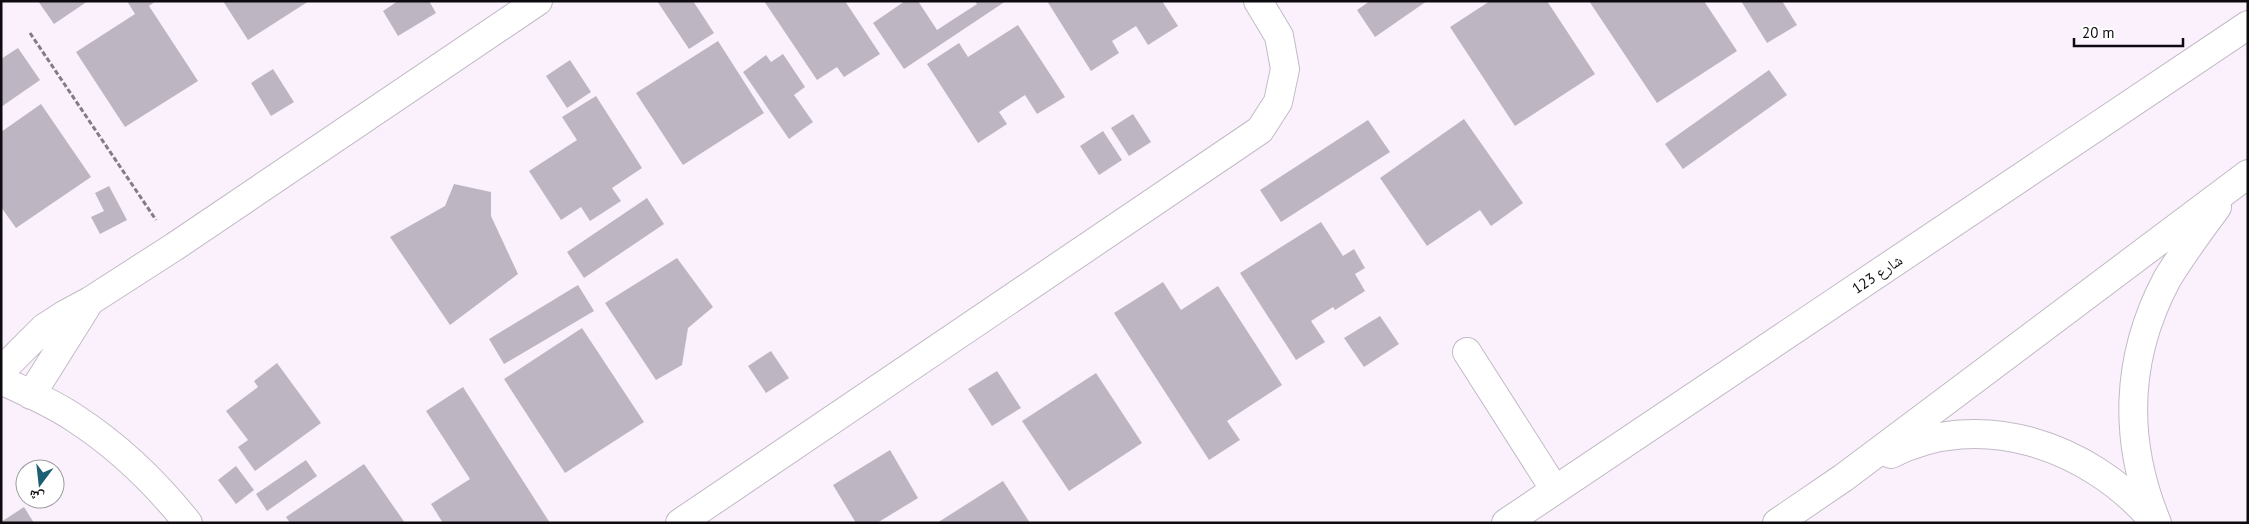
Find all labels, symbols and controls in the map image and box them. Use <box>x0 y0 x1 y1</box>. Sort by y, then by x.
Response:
scale bar <box>2074 15 2183 47</box>
text: 20 m <box>2082 23 2115 42</box>
street label: شارع 123 <box>1848 250 1907 299</box>
north arrow <box>15 459 65 509</box>
text: ش <box>27 486 46 507</box>

